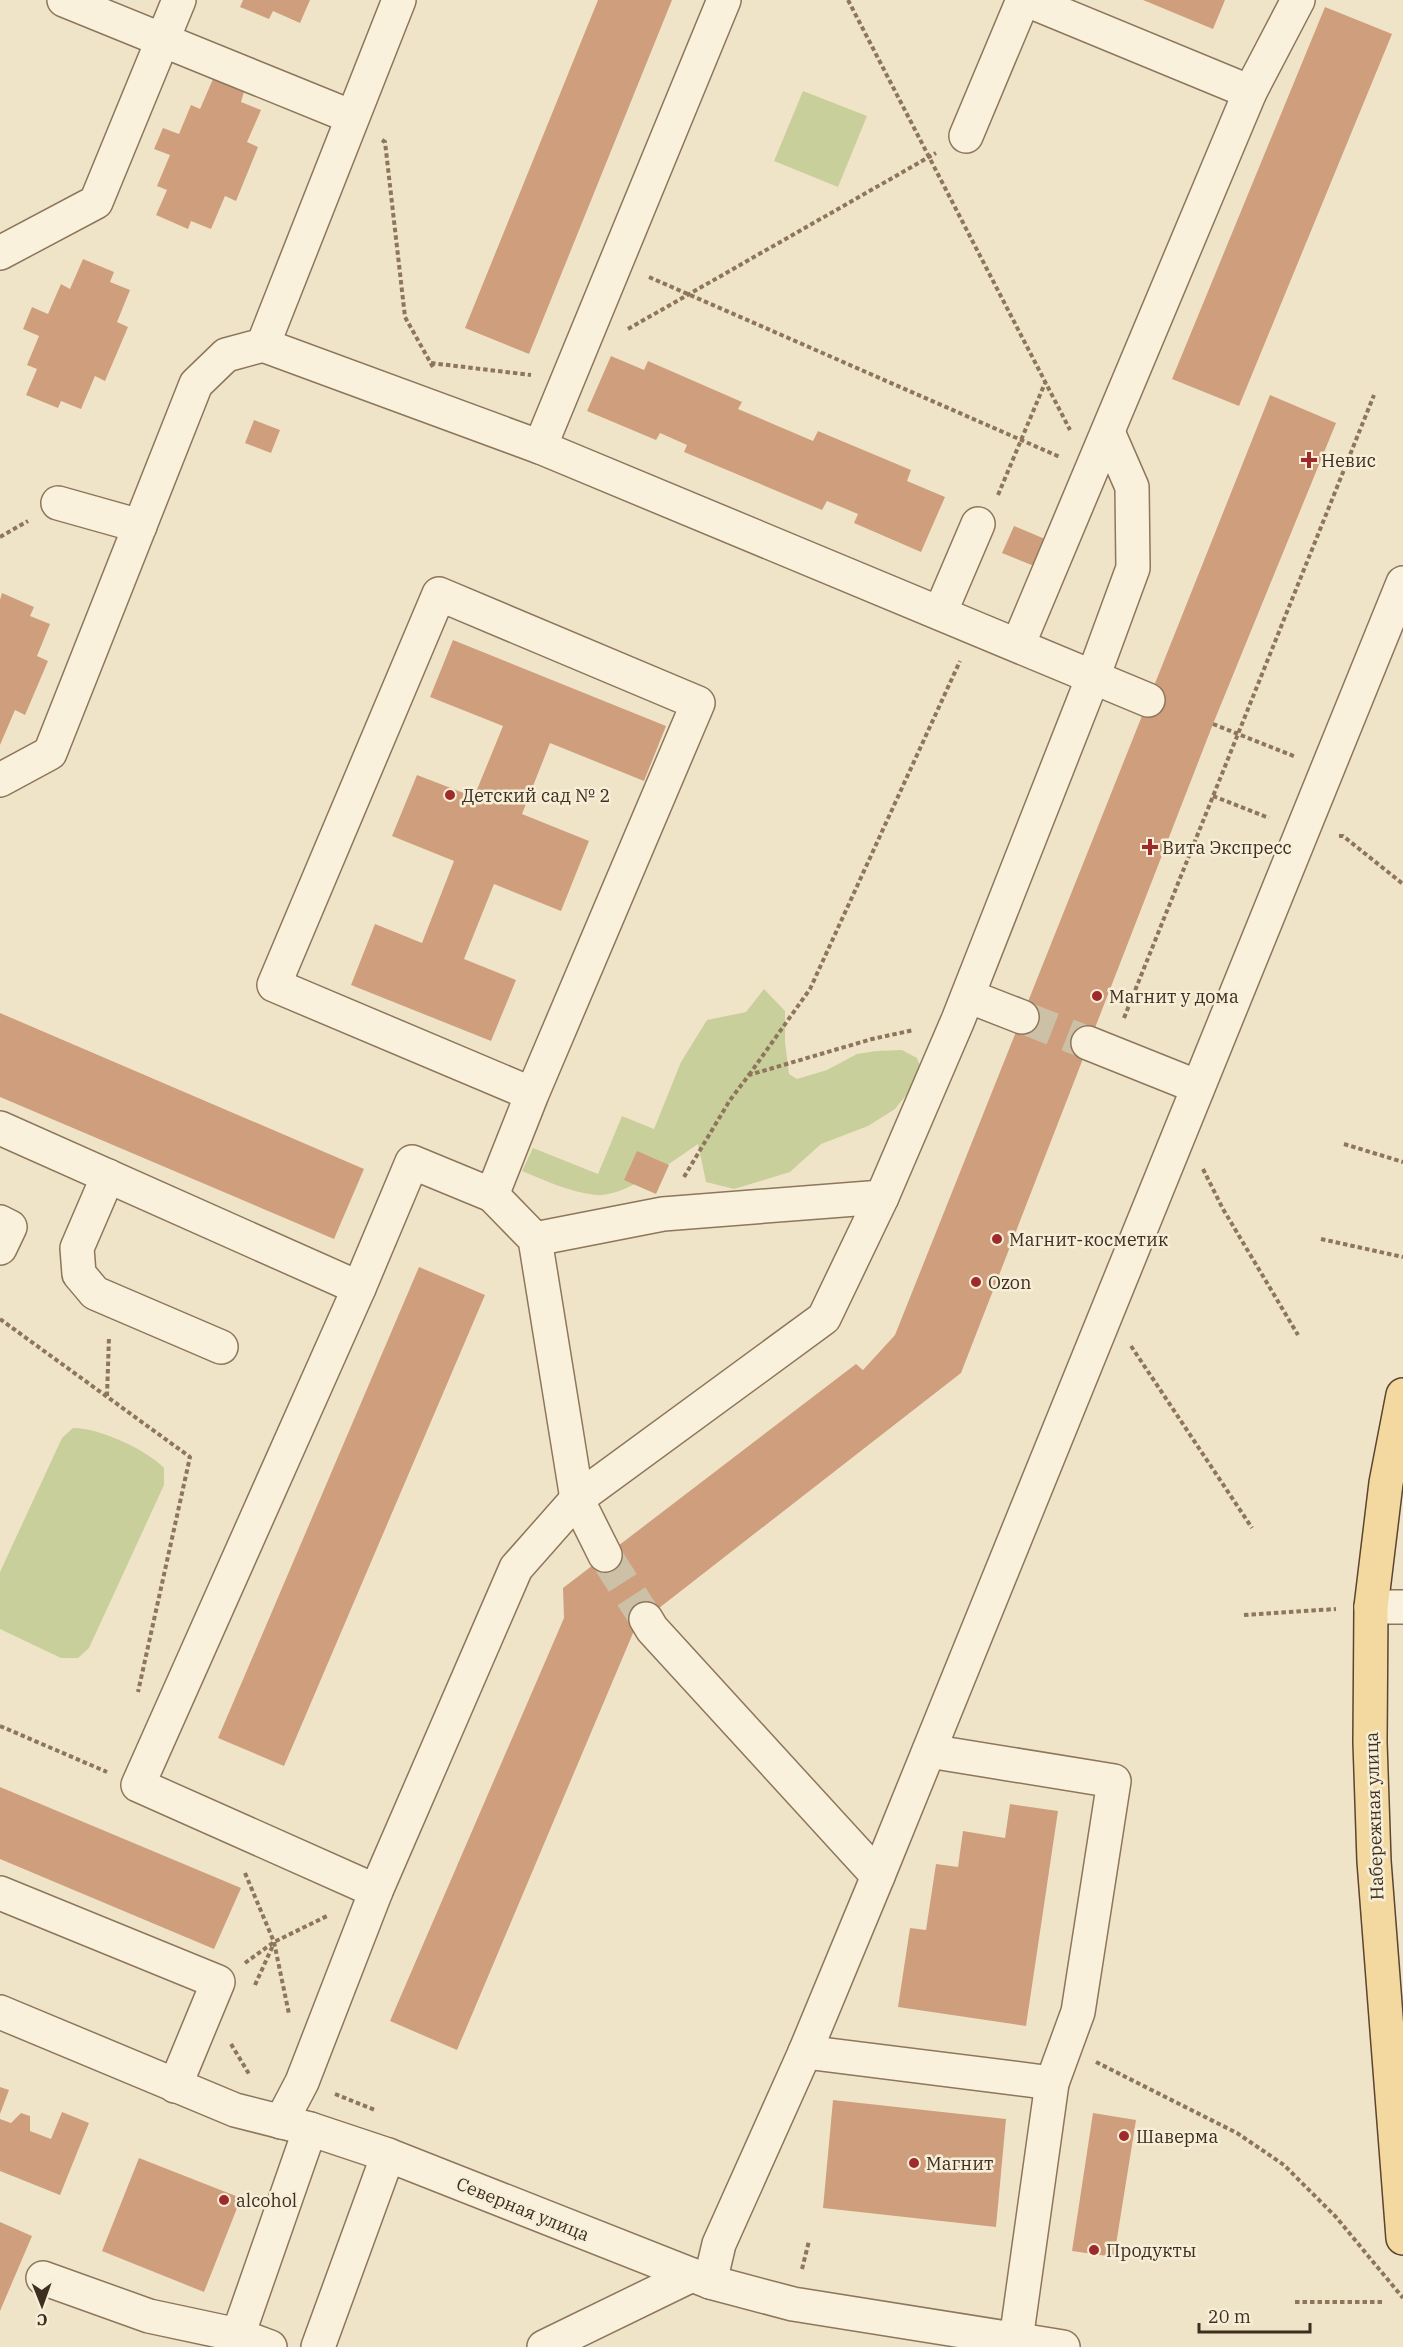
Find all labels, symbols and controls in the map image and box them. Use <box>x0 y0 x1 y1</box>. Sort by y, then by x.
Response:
place label: Невис <box>1321 449 1376 472</box>
marker: Невис <box>1302 453 1316 467</box>
place label: Детский сад № 2 <box>462 784 610 807</box>
marker: Детский сад № 2 <box>443 788 457 802</box>
place label: Вита Экспресс <box>1162 836 1292 859</box>
marker: Вита Экспресс <box>1143 840 1157 854</box>
place label: Магнит у дома <box>1109 985 1239 1008</box>
marker: Магнит у дома <box>1090 989 1104 1003</box>
place label: Магнит-косметик <box>1009 1228 1169 1251</box>
marker: Магнит-косметик <box>990 1232 1004 1246</box>
place label: Ozon <box>988 1271 1032 1294</box>
marker: Ozon <box>969 1275 983 1289</box>
street label: Набережная улица <box>1360 1731 1388 1901</box>
place label: Шаверма <box>1136 2125 1218 2148</box>
marker: Шаверма <box>1117 2129 1131 2143</box>
place label: Магнит <box>926 2152 993 2175</box>
marker: Магнит <box>907 2156 921 2170</box>
street label: Северная улица <box>453 2172 593 2246</box>
place label: alcohol <box>236 2189 297 2212</box>
marker: alcohol <box>217 2193 231 2207</box>
place label: Продукты <box>1106 2239 1196 2262</box>
marker: Продукты <box>1087 2243 1101 2257</box>
north arrow <box>12 2275 72 2335</box>
scale bar <box>1199 2296 1310 2334</box>
text: 20 m <box>1208 2305 1251 2328</box>
text: С <box>37 2310 48 2330</box>

